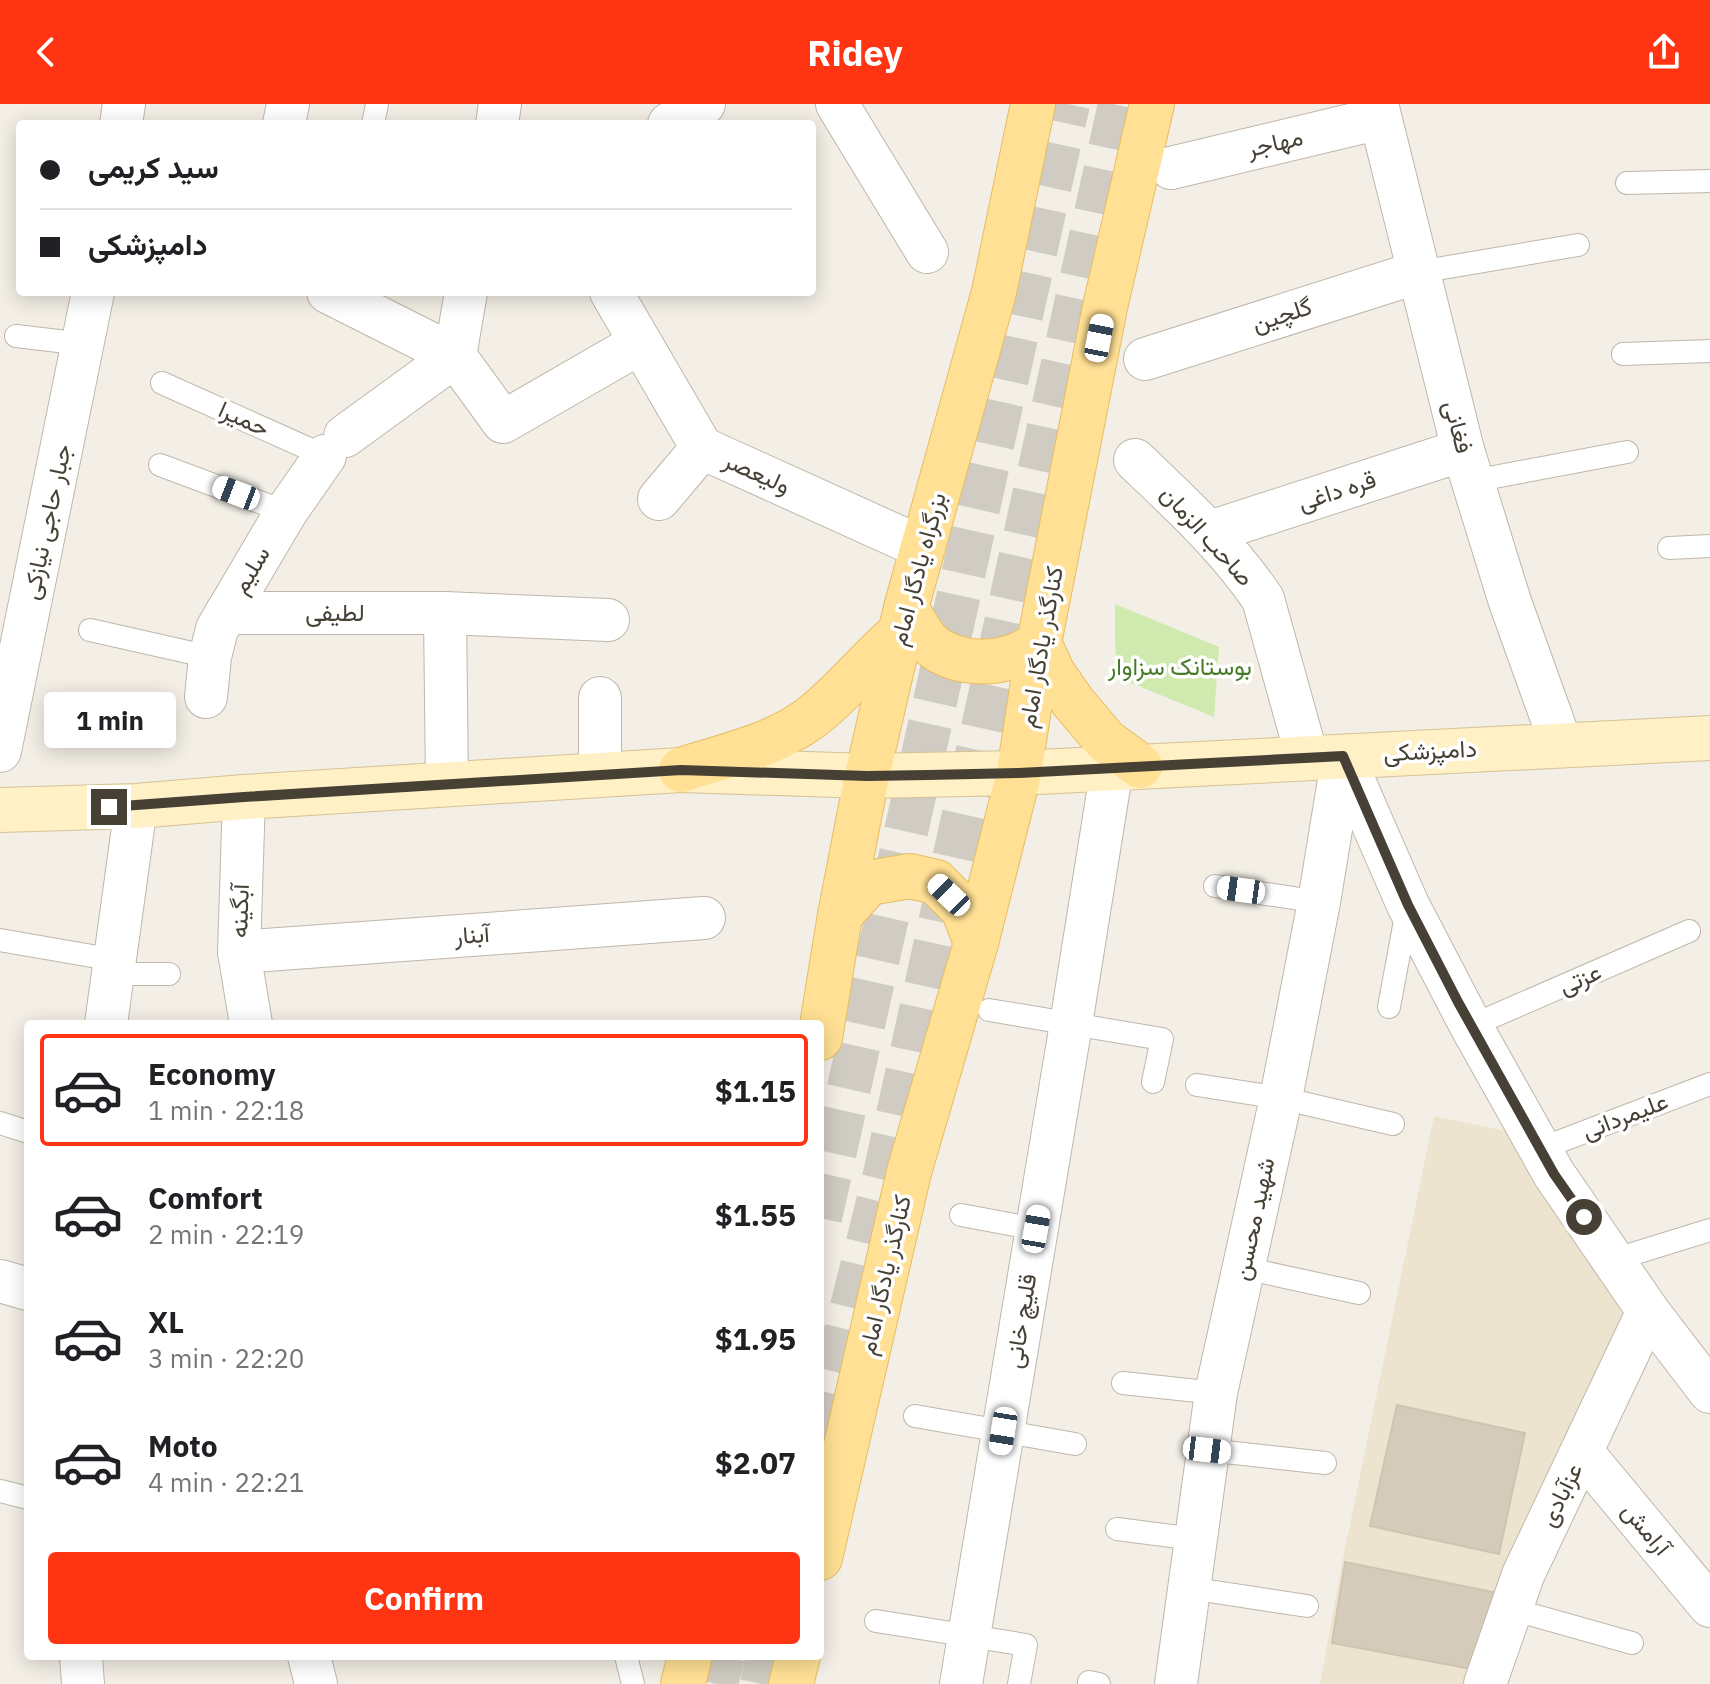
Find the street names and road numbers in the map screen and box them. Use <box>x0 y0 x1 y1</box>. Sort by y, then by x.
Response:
street label: مهاجر <box>1243 120 1306 164</box>
street label: گلچین <box>1248 289 1316 340</box>
street label: حمیرا <box>214 393 275 443</box>
street label: فغانی <box>1437 397 1481 457</box>
street label: جبار حاجی نیازکی <box>14 441 78 603</box>
street label: ولیعصر <box>718 443 796 501</box>
street label: قره داغی <box>1294 462 1380 518</box>
street label: صاحب الزمان <box>1154 478 1262 593</box>
street label: بزرگراه یادگار امام <box>881 489 954 649</box>
street label: سلیم <box>223 540 278 600</box>
street label: کنارگذر یادگار امام <box>1010 564 1071 730</box>
street label: لطیفی <box>305 596 365 628</box>
street label: دامپزشکی <box>1382 732 1478 769</box>
street label: آبگینه <box>222 881 256 939</box>
street label: آبنار <box>452 917 493 951</box>
street label: عزتی <box>1554 955 1606 1001</box>
street label: علیمردانی <box>1577 1084 1672 1146</box>
street label: شهید محسن <box>1224 1154 1282 1283</box>
street label: کنارگذر یادگار امام <box>850 1192 919 1358</box>
street label: قلیچ خانی <box>997 1271 1045 1371</box>
street label: عزآبادی <box>1531 1457 1589 1532</box>
street label: آرامش <box>1615 1495 1680 1564</box>

